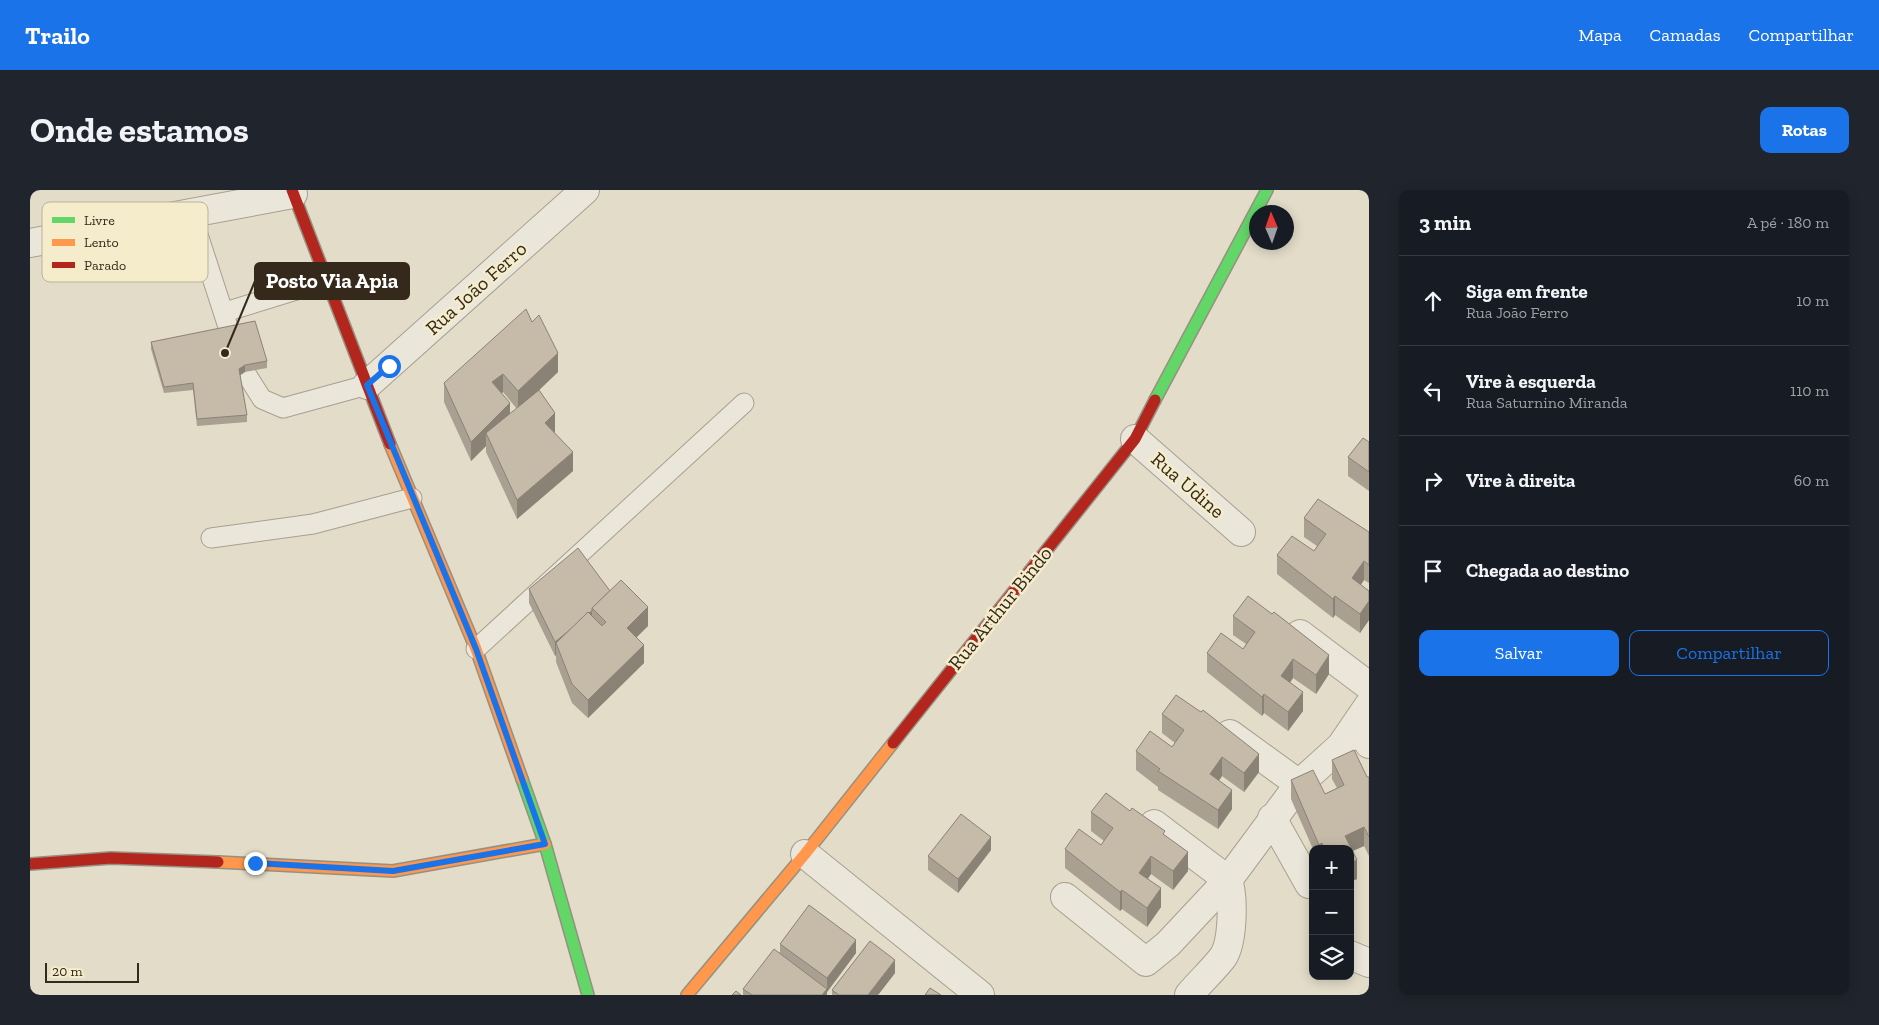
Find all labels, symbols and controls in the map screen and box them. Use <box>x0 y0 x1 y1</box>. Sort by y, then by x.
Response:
text: Trailo <box>25 21 90 50</box>
text: Mapa <box>1579 24 1622 46</box>
text: Camadas <box>1650 24 1721 46</box>
text: Compartilhar <box>1749 24 1854 46</box>
button: Rotas <box>1760 107 1849 153</box>
text: Onde estamos <box>30 109 249 151</box>
legend <box>42 202 208 282</box>
north arrow <box>1249 205 1294 250</box>
text: 3 min <box>1419 210 1471 235</box>
text: Livre <box>84 212 115 229</box>
text: A pé · 180 m <box>1747 213 1829 232</box>
text: Lento <box>84 234 119 251</box>
street label: Rua João Ferro <box>420 236 532 340</box>
text: Parado <box>84 257 126 274</box>
callout: Posto Via Apia <box>255 263 409 299</box>
text: Posto Via Apia <box>266 268 399 293</box>
text: Siga em frente <box>1466 280 1588 303</box>
icon: ahead <box>1419 287 1447 315</box>
text: 10 m <box>1796 291 1829 310</box>
text: Rua João Ferro <box>1466 303 1568 322</box>
route start <box>378 355 401 378</box>
text: Vire à esquerda <box>1466 370 1596 393</box>
icon: left <box>1419 377 1447 405</box>
text: 110 m <box>1790 381 1829 400</box>
text: Rua Saturnino Miranda <box>1466 393 1627 412</box>
street label: Rua Udine <box>1147 447 1229 523</box>
icon: right <box>1419 467 1447 495</box>
text: Vire à direita <box>1466 469 1575 492</box>
text: 60 m <box>1794 471 1829 490</box>
street label: Rua Arthur Bindo <box>943 542 1057 674</box>
icon: arrive <box>1419 557 1447 585</box>
text: Chegada ao destino <box>1466 559 1629 582</box>
button: Salvar <box>1419 630 1619 676</box>
button: Compartilhar <box>1629 630 1829 676</box>
map controls <box>1309 845 1354 980</box>
button: + <box>1309 845 1354 890</box>
route end <box>244 852 267 875</box>
button: − <box>1309 890 1354 935</box>
button: layers <box>1309 935 1354 980</box>
scale bar <box>45 960 139 983</box>
text: 20 m <box>52 963 83 980</box>

